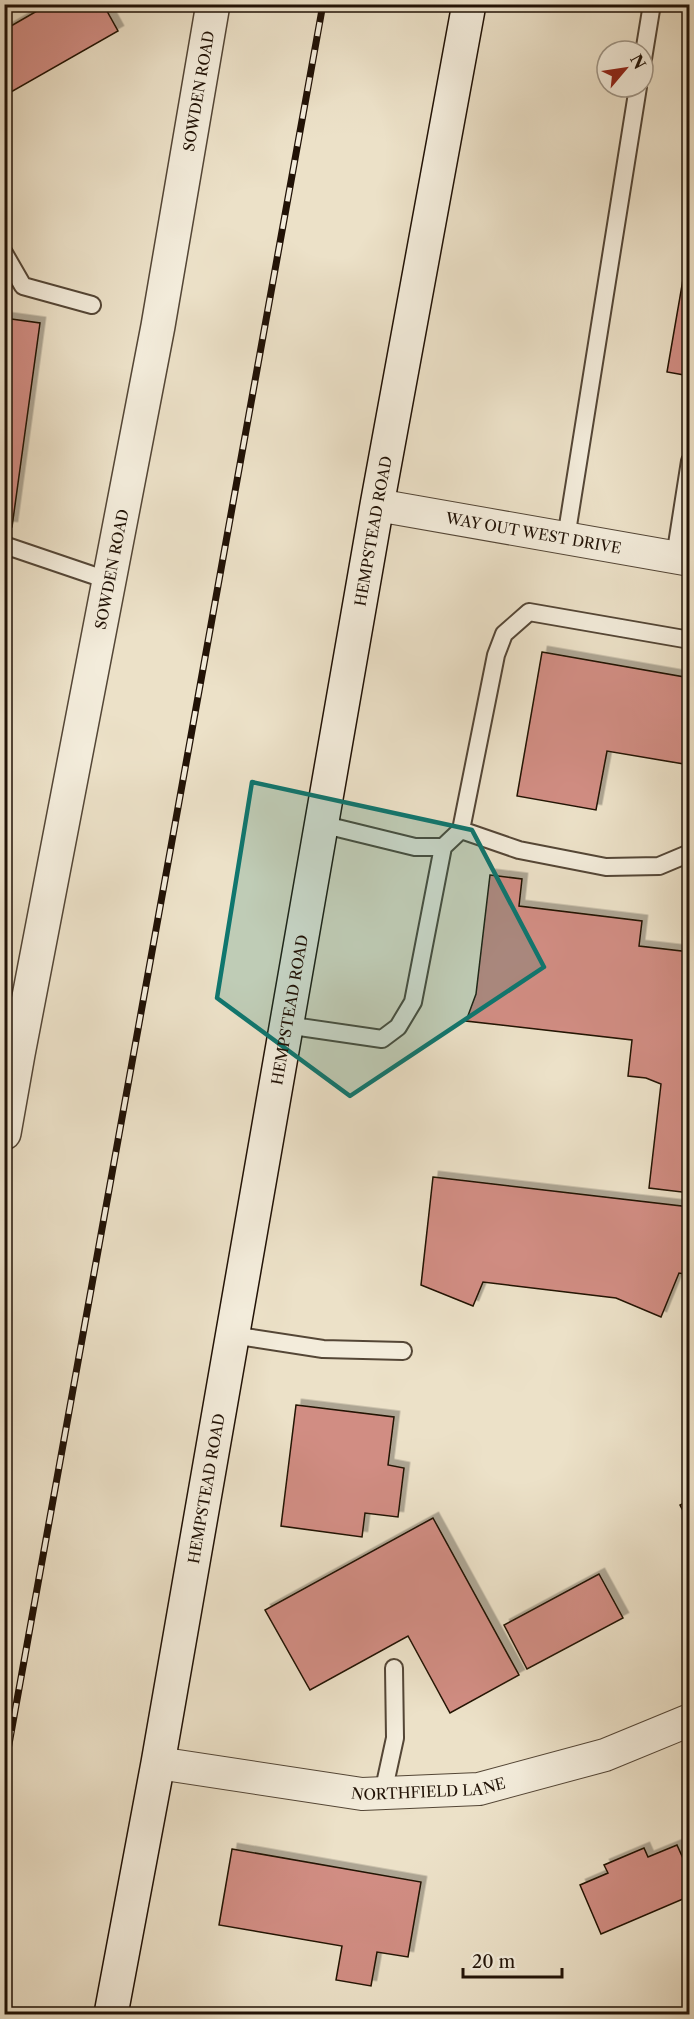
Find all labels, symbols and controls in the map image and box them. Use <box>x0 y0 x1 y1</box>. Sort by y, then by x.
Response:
street label: SOWDEN ROAD <box>178 29 218 153</box>
north arrow <box>595 39 655 99</box>
text: N <box>626 51 650 73</box>
street label: HEMPSTEAD ROAD <box>350 454 395 608</box>
street label: SOWDEN ROAD <box>90 507 132 631</box>
street label: WAY OUT WEST DRIVE <box>443 508 623 557</box>
street label: HEMPSTEAD ROAD <box>267 933 312 1086</box>
street label: HEMPSTEAD ROAD <box>183 1412 228 1565</box>
street label: NORTHFIELD LANE <box>350 1773 507 1804</box>
scale bar <box>463 1941 562 1979</box>
text: 20 m <box>472 1951 516 1973</box>

